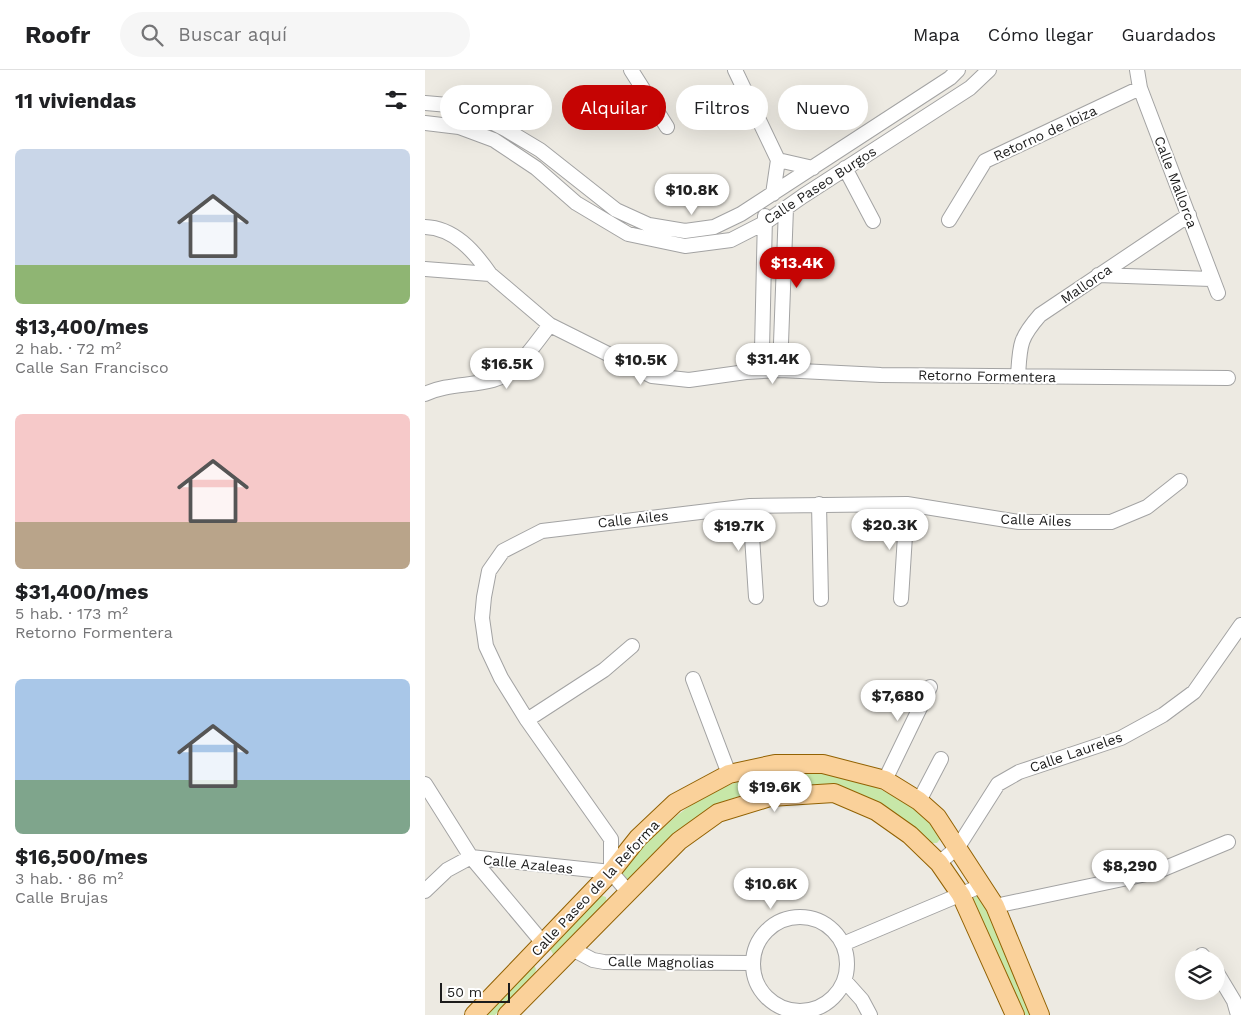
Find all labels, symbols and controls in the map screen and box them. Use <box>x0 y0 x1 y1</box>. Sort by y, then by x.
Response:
search box <box>120 12 470 57</box>
text: Roofr <box>25 21 90 49</box>
icon: search <box>138 21 166 49</box>
text: Buscar aquí <box>178 23 287 46</box>
text: Mapa <box>913 24 960 45</box>
text: Cómo llegar <box>988 24 1094 45</box>
text: Guardados <box>1122 24 1216 45</box>
chip: Comprar <box>440 85 552 130</box>
chip: Alquilar <box>562 85 666 130</box>
chip: Filtros <box>676 85 768 130</box>
chip: Nuevo <box>778 85 868 130</box>
icon: filters <box>382 86 410 114</box>
text: 11 viviendas <box>15 88 136 113</box>
street label: Retorno de Ibiza <box>991 102 1099 164</box>
street label: Calle Mallorca <box>1151 134 1201 230</box>
street label: Calle Paseo Burgos <box>761 143 879 227</box>
pin: $10.8K <box>651 174 733 216</box>
text: $10.8K <box>665 180 719 199</box>
icon: home <box>168 181 258 271</box>
pin: $13.4K <box>756 246 838 289</box>
text: $13.4K <box>771 253 823 272</box>
street label: Mallorca <box>1057 261 1115 307</box>
text: $13,400/mes <box>15 314 148 339</box>
text: 2 hab. · 72 m² <box>15 339 121 358</box>
pin: $31.4K <box>732 342 814 385</box>
pin: $10.5K <box>600 344 682 386</box>
pin: $16.5K <box>466 348 548 390</box>
text: $31.4K <box>747 349 799 368</box>
text: $10.5K <box>615 350 667 369</box>
text: $16.5K <box>481 354 533 373</box>
text: Calle San Francisco <box>15 358 169 377</box>
street label: Retorno Formentera <box>918 367 1056 385</box>
icon: home <box>168 446 258 536</box>
street label: Calle Ailes <box>597 507 669 531</box>
pin: $20.3K <box>849 508 931 551</box>
pin: $19.7K <box>698 510 780 552</box>
street label: Calle Ailes <box>1000 511 1072 529</box>
text: $20.3K <box>862 515 918 534</box>
text: $19.7K <box>714 516 764 535</box>
text: $31,400/mes <box>15 579 148 604</box>
text: 5 hab. · 173 m² <box>15 604 128 623</box>
text: Retorno Formentera <box>15 623 173 642</box>
pin: $7,680 <box>857 680 939 722</box>
text: $7,680 <box>872 686 924 705</box>
icon: home <box>168 711 258 801</box>
street label: Calle Laureles <box>1027 729 1125 775</box>
pin: $19.6K <box>734 770 816 813</box>
text: $19.6K <box>749 777 801 796</box>
street label: Calle Paseo de la Reforma <box>528 817 662 959</box>
text: $16,500/mes <box>15 844 148 869</box>
pin: $8,290 <box>1089 850 1171 892</box>
street label: Calle Azaleas <box>482 851 574 877</box>
text: $8,290 <box>1103 856 1157 875</box>
pin: $10.6K <box>730 868 812 910</box>
text: 3 hab. · 86 m² <box>15 869 123 888</box>
text: $10.6K <box>745 874 797 893</box>
text: Calle Brujas <box>15 888 108 907</box>
map controls <box>1175 950 1225 1000</box>
button: layers <box>1175 950 1225 1000</box>
street label: Calle Magnolias <box>608 953 714 971</box>
scale bar <box>440 980 510 1003</box>
text: 50 m <box>447 984 482 1000</box>

